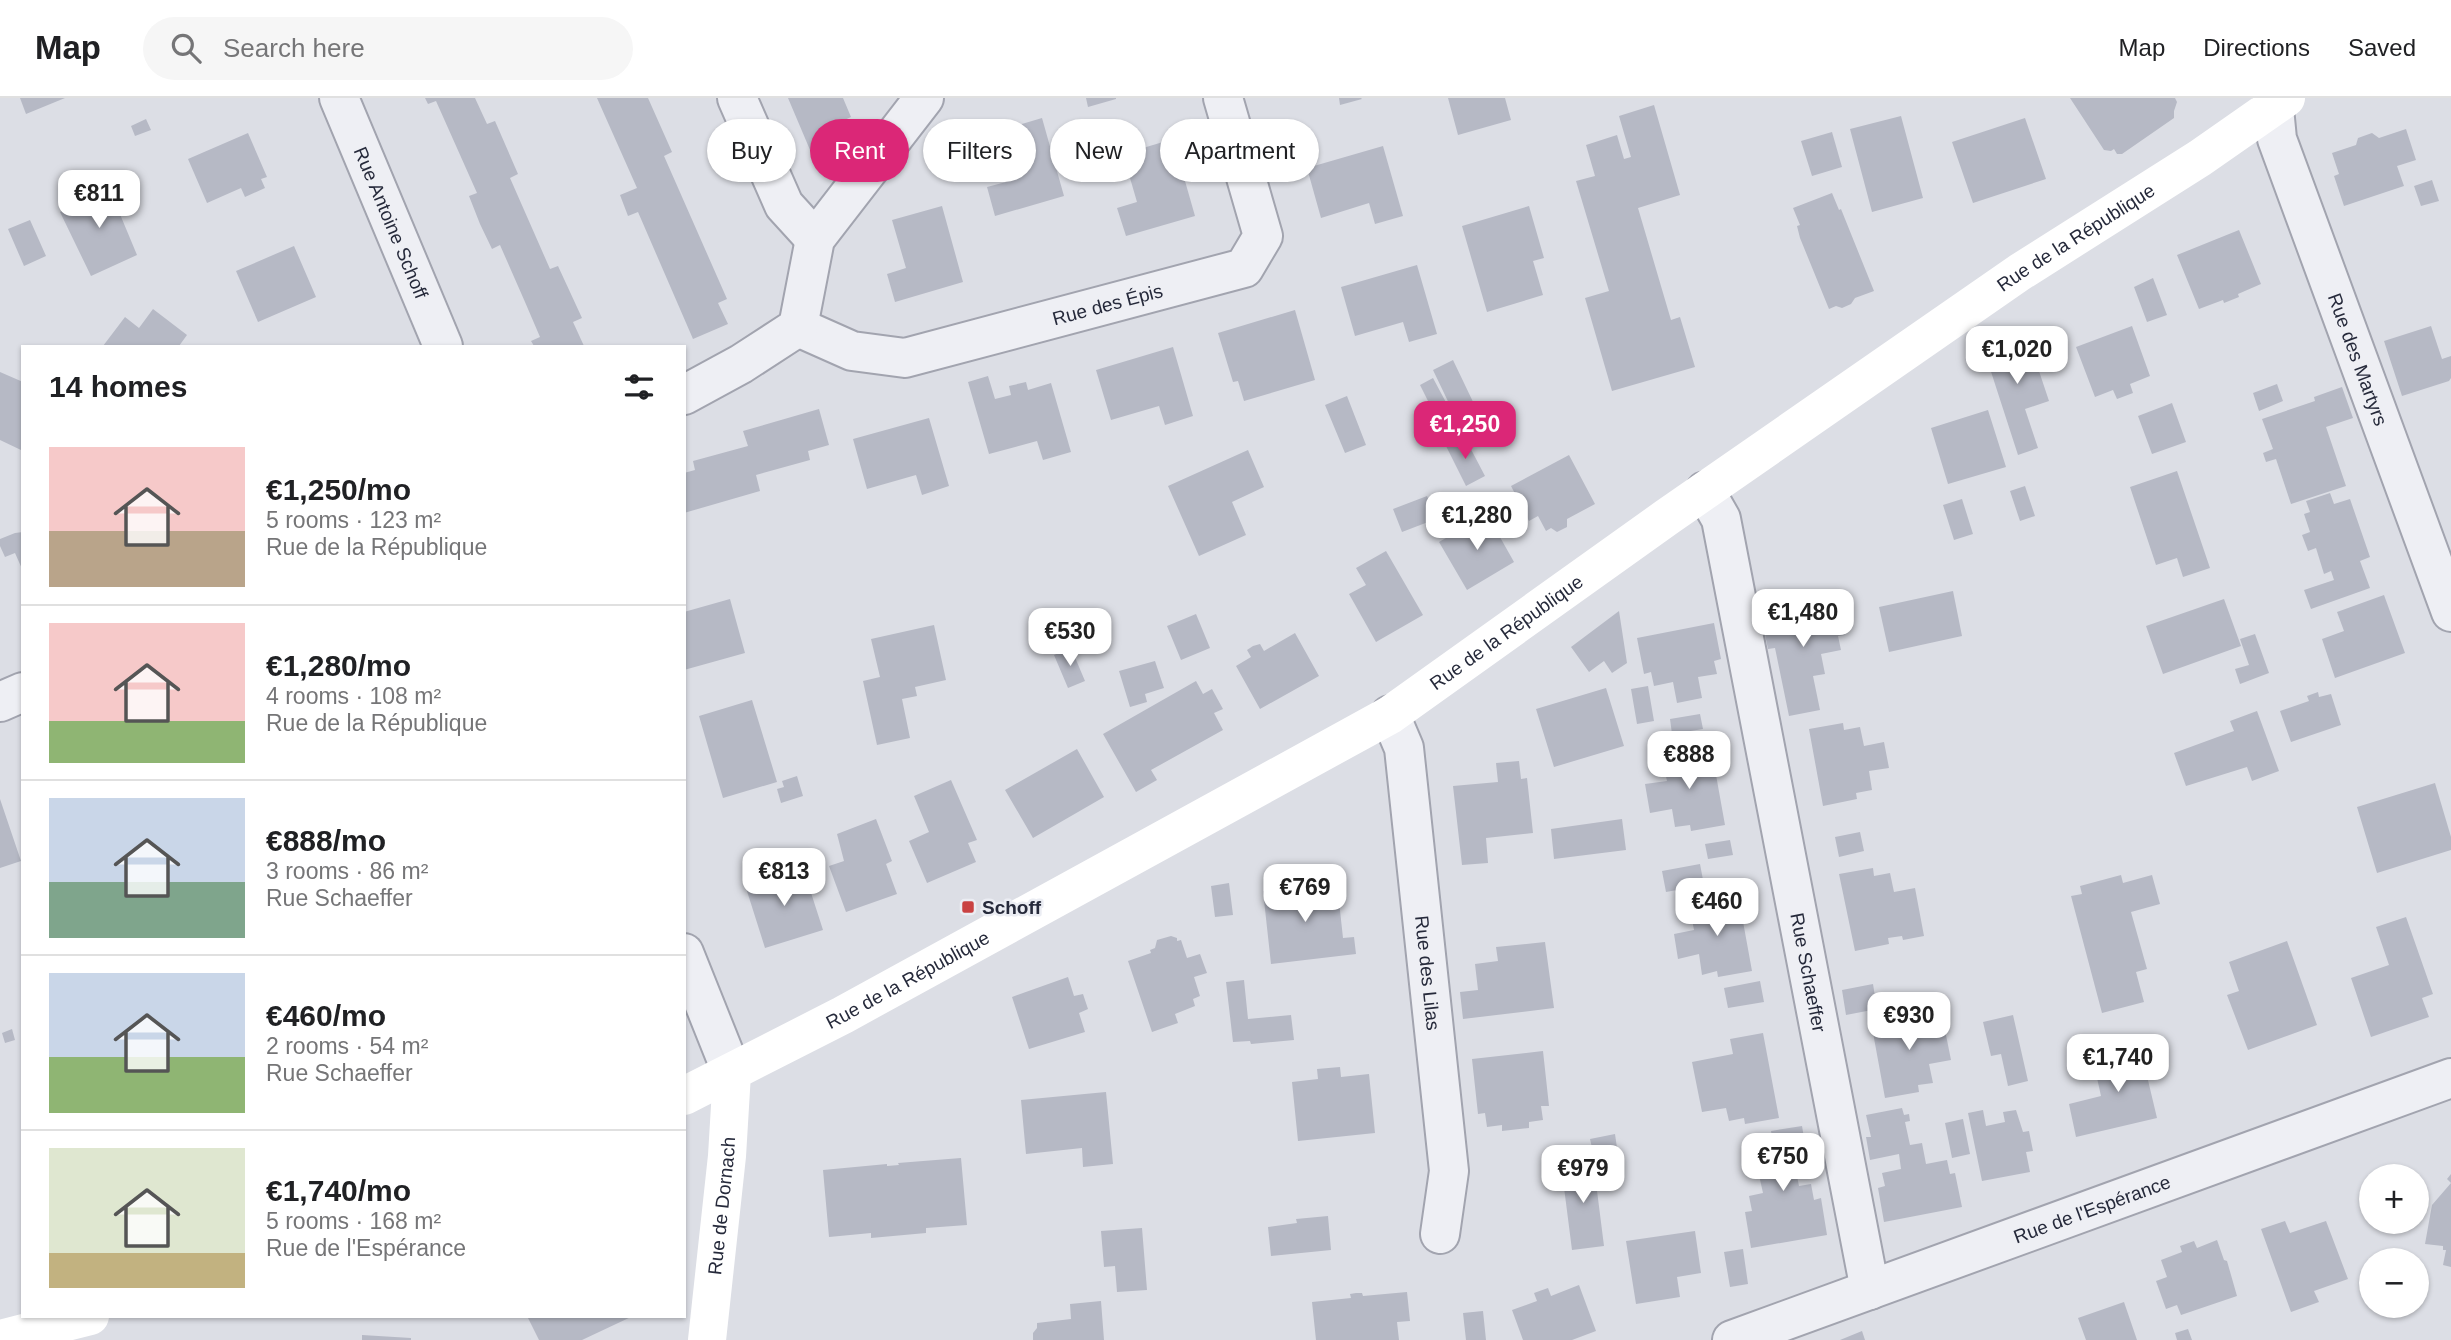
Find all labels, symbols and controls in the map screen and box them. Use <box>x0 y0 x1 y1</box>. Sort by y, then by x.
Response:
search box <box>143 17 633 80</box>
text: Map <box>35 29 101 66</box>
icon: search <box>167 29 205 67</box>
text: Search here <box>223 33 365 63</box>
text: Map <box>2119 34 2165 61</box>
text: Directions <box>2203 34 2310 61</box>
text: Saved <box>2348 34 2416 61</box>
chip: Buy <box>707 119 796 182</box>
chip: Rent <box>810 119 909 182</box>
chip: Filters <box>923 119 1036 182</box>
chip: New <box>1050 119 1146 182</box>
chip: Apartment <box>1160 119 1319 182</box>
street label: Rue Antoine Schoff <box>350 144 432 302</box>
pin: €811 <box>58 170 140 230</box>
text: €811 <box>74 180 124 206</box>
street label: Rue de la République <box>1993 180 2159 296</box>
street label: Rue des Épis <box>1050 280 1165 329</box>
street label: Rue des Martyrs <box>2324 290 2392 429</box>
pin: €1,020 <box>1960 327 2074 386</box>
text: €1,020 <box>1982 336 2052 362</box>
icon: filters <box>620 368 658 406</box>
text: 14 homes <box>49 370 187 403</box>
pin: €1,250 <box>1408 402 1522 461</box>
text: €1,250 <box>1430 411 1500 437</box>
text: €1,250/mo <box>266 473 411 506</box>
icon: home <box>105 475 189 559</box>
pin: €1,280 <box>1420 492 1534 552</box>
text: €1,280 <box>1442 502 1512 528</box>
text: 5 rooms · 123 m² <box>266 507 441 533</box>
text: Rue de la République <box>266 534 487 560</box>
street label: Rue de la République <box>1426 571 1587 694</box>
pin: €1,480 <box>1746 589 1860 649</box>
text: €1,480 <box>1768 599 1838 625</box>
pin: €530 <box>1029 608 1111 668</box>
text: €530 <box>1044 618 1096 644</box>
text: €1,280/mo <box>266 649 411 682</box>
icon: home <box>105 651 189 735</box>
text: 4 rooms · 108 m² <box>266 683 441 709</box>
text: Rue de la République <box>266 710 487 736</box>
pin: €888 <box>1648 732 1730 791</box>
text: €888 <box>1663 741 1715 767</box>
text: €888/mo <box>266 824 386 857</box>
icon: home <box>105 826 189 910</box>
pin: €813 <box>743 848 825 908</box>
text: 3 rooms · 86 m² <box>266 858 428 884</box>
text: €813 <box>758 858 810 884</box>
pin: €769 <box>1264 864 1346 924</box>
text: €769 <box>1279 874 1331 900</box>
pin: €460 <box>1676 878 1758 938</box>
text: Rue Schaeffer <box>266 885 413 911</box>
text: €460 <box>1691 888 1743 914</box>
place label: Schoff <box>982 897 1042 918</box>
marker: Schoff <box>960 899 976 915</box>
street label: Rue Schaeffer <box>1786 911 1830 1035</box>
street label: Rue des Lilas <box>1411 915 1444 1031</box>
street label: Rue de la République <box>822 927 993 1033</box>
pin: €930 <box>1868 992 1950 1052</box>
text: €460/mo <box>266 999 386 1032</box>
icon: home <box>105 1001 189 1085</box>
text: €930 <box>1883 1002 1935 1028</box>
text: 2 rooms · 54 m² <box>266 1033 428 1059</box>
pin: €1,740 <box>2061 1034 2175 1094</box>
text: €1,740 <box>2083 1044 2153 1070</box>
text: Rue Schaeffer <box>266 1060 413 1086</box>
pin: €750 <box>1742 1134 1824 1193</box>
street label: Rue de Dornach <box>704 1136 739 1276</box>
text: €750 <box>1757 1143 1809 1169</box>
pin: €979 <box>1542 1146 1624 1205</box>
text: €979 <box>1557 1155 1609 1181</box>
map controls <box>2359 1164 2429 1318</box>
button: + <box>2359 1164 2429 1234</box>
street label: Rue de l'Espérance <box>2011 1171 2173 1248</box>
text: €1,740/mo <box>266 1174 411 1207</box>
icon: home <box>105 1176 189 1260</box>
text: 5 rooms · 168 m² <box>266 1208 441 1234</box>
text: Rue de l'Espérance <box>266 1235 466 1261</box>
button: − <box>2359 1248 2429 1318</box>

